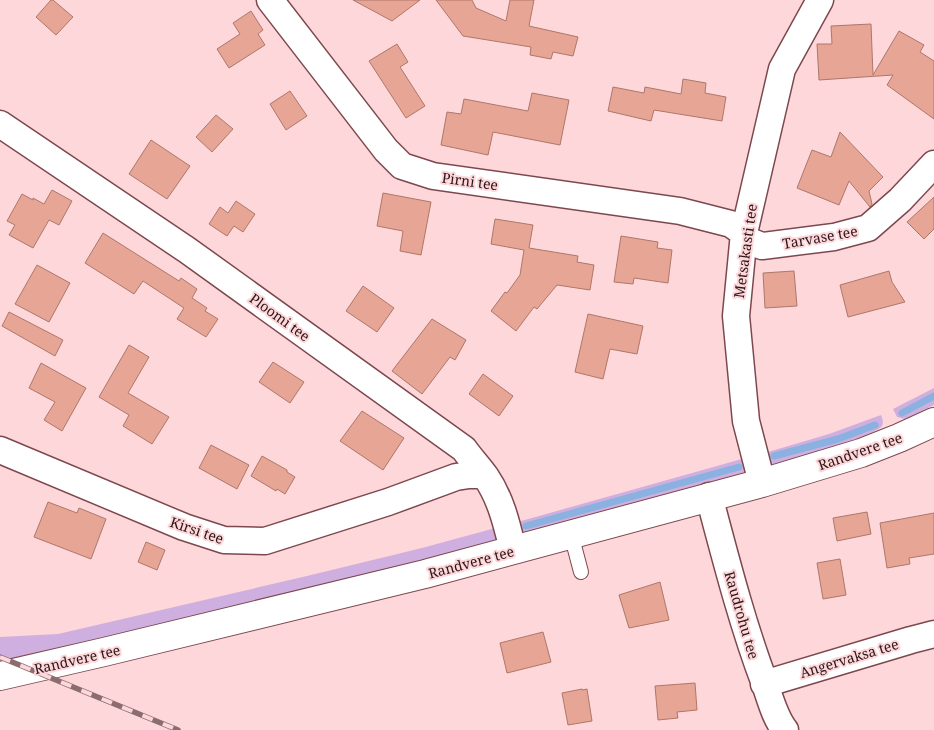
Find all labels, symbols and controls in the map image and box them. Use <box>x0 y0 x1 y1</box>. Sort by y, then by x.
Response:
street label: Pirni tee <box>441 168 499 194</box>
street label: Metsakasti tee <box>729 203 761 299</box>
street label: Tarvase tee <box>781 221 859 253</box>
street label: Ploomi tee <box>246 289 314 345</box>
street label: Randvere tee <box>815 428 905 474</box>
street label: Kirsi tee <box>168 512 226 548</box>
street label: Randvere tee <box>426 541 516 583</box>
street label: Raudrohu tee <box>720 569 764 661</box>
street label: Angervaksa tee <box>797 634 901 682</box>
street label: Randvere tee <box>32 640 122 678</box>

